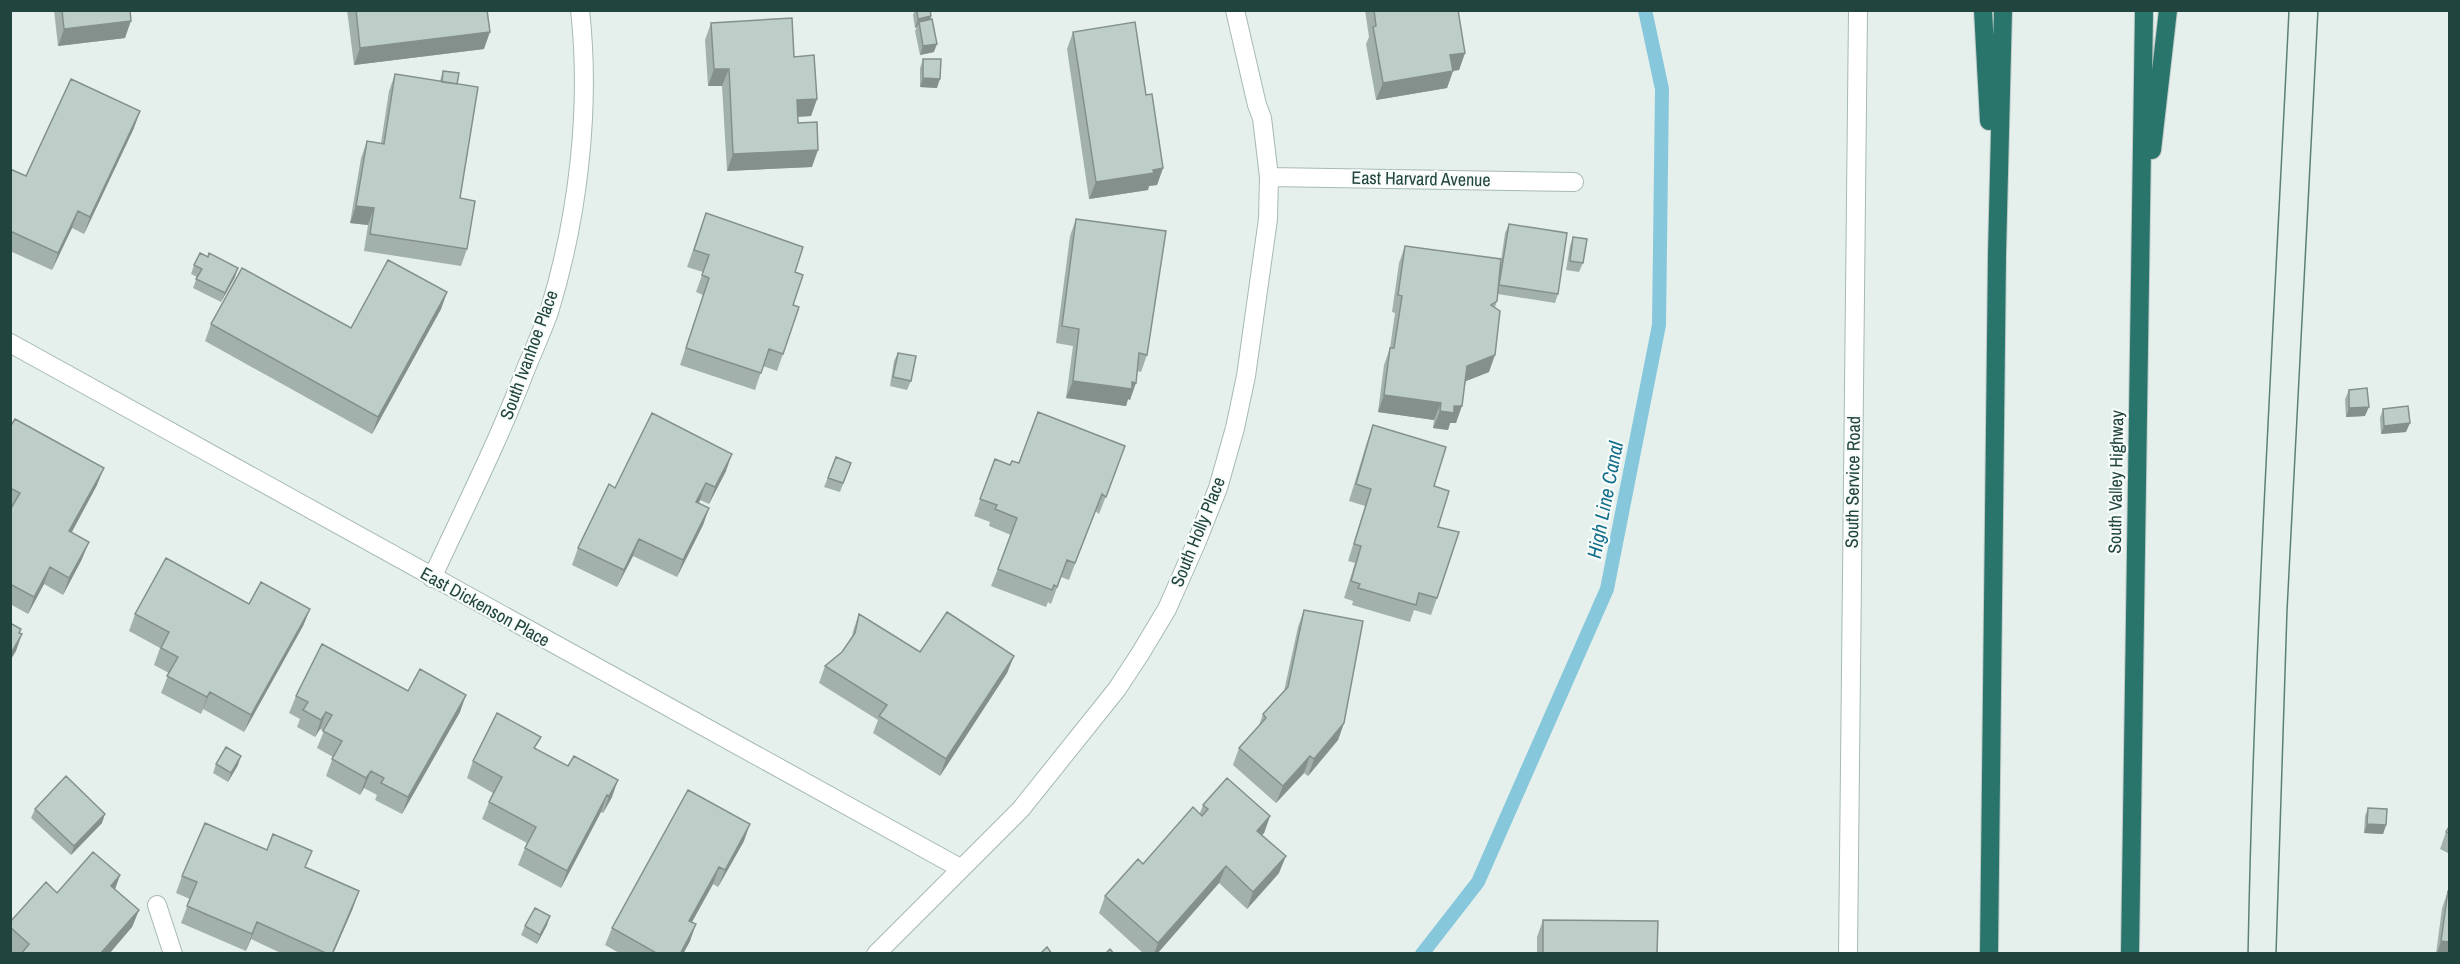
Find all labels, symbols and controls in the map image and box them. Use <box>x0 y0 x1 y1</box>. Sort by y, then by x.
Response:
street label: East Harvard Avenue <box>1351 165 1491 192</box>
street label: South Ivanhoe Place <box>493 287 564 423</box>
street label: South Valley Highway <box>2102 410 2129 554</box>
street label: South Service Road <box>1839 416 1866 548</box>
water label: High Line Canal <box>1580 439 1629 561</box>
street label: South Holly Place <box>1164 473 1231 591</box>
street label: East Dickenson Place <box>416 561 554 653</box>

